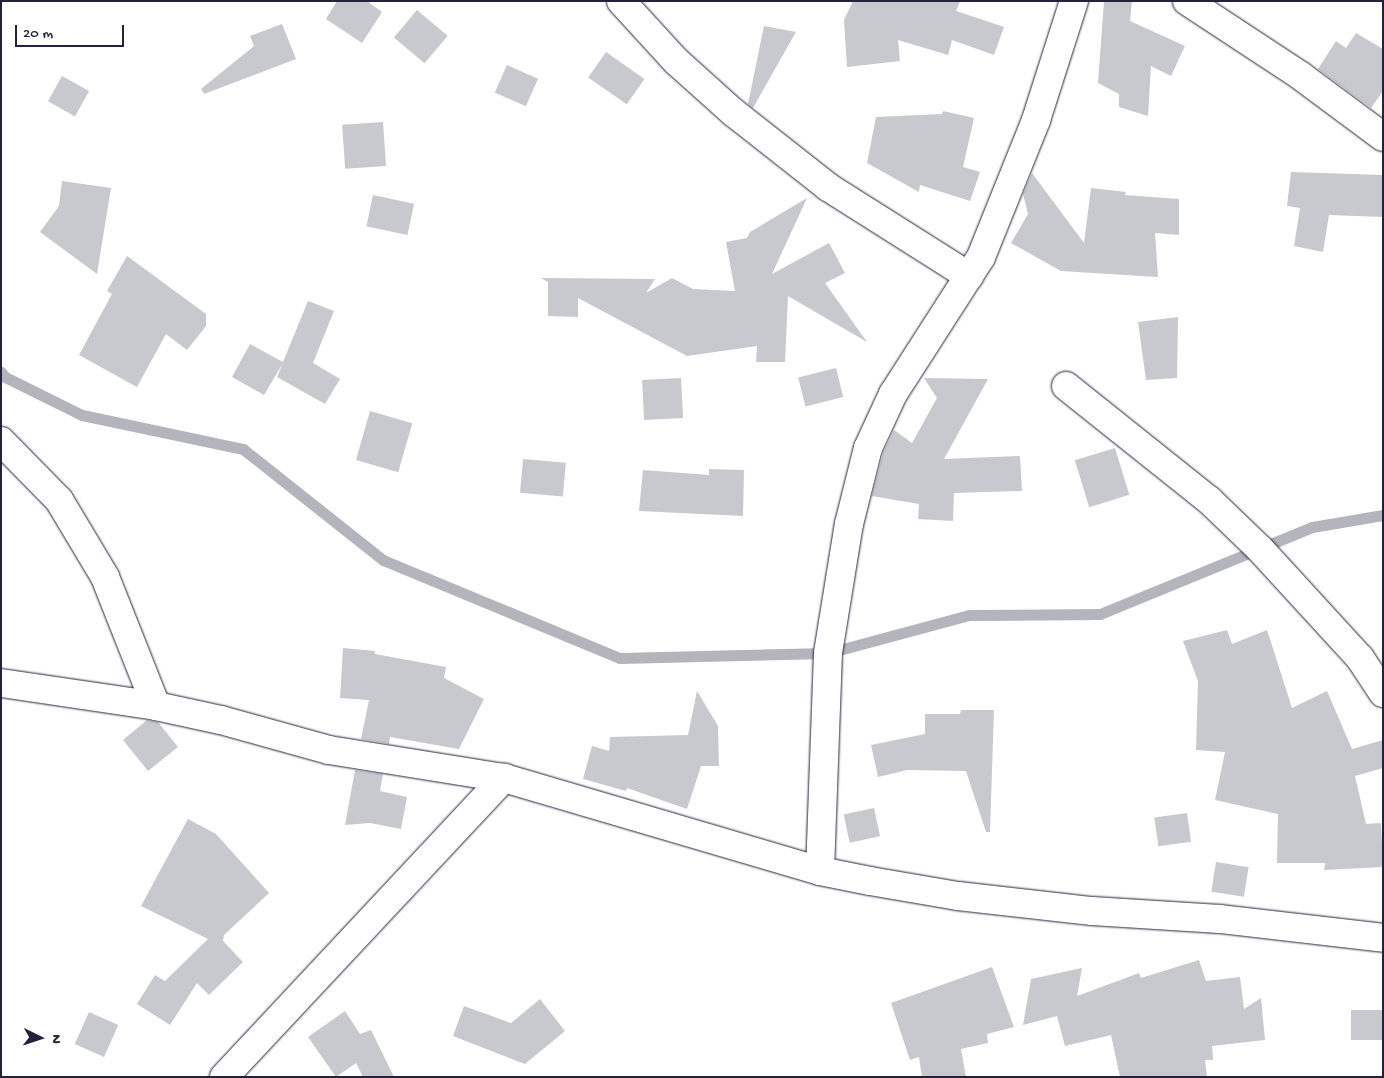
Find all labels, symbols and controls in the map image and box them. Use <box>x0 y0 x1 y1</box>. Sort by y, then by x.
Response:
scale bar <box>18 15 126 47</box>
text: 20 m <box>23 25 53 43</box>
north arrow <box>15 1013 65 1063</box>
text: N <box>47 1034 64 1044</box>

